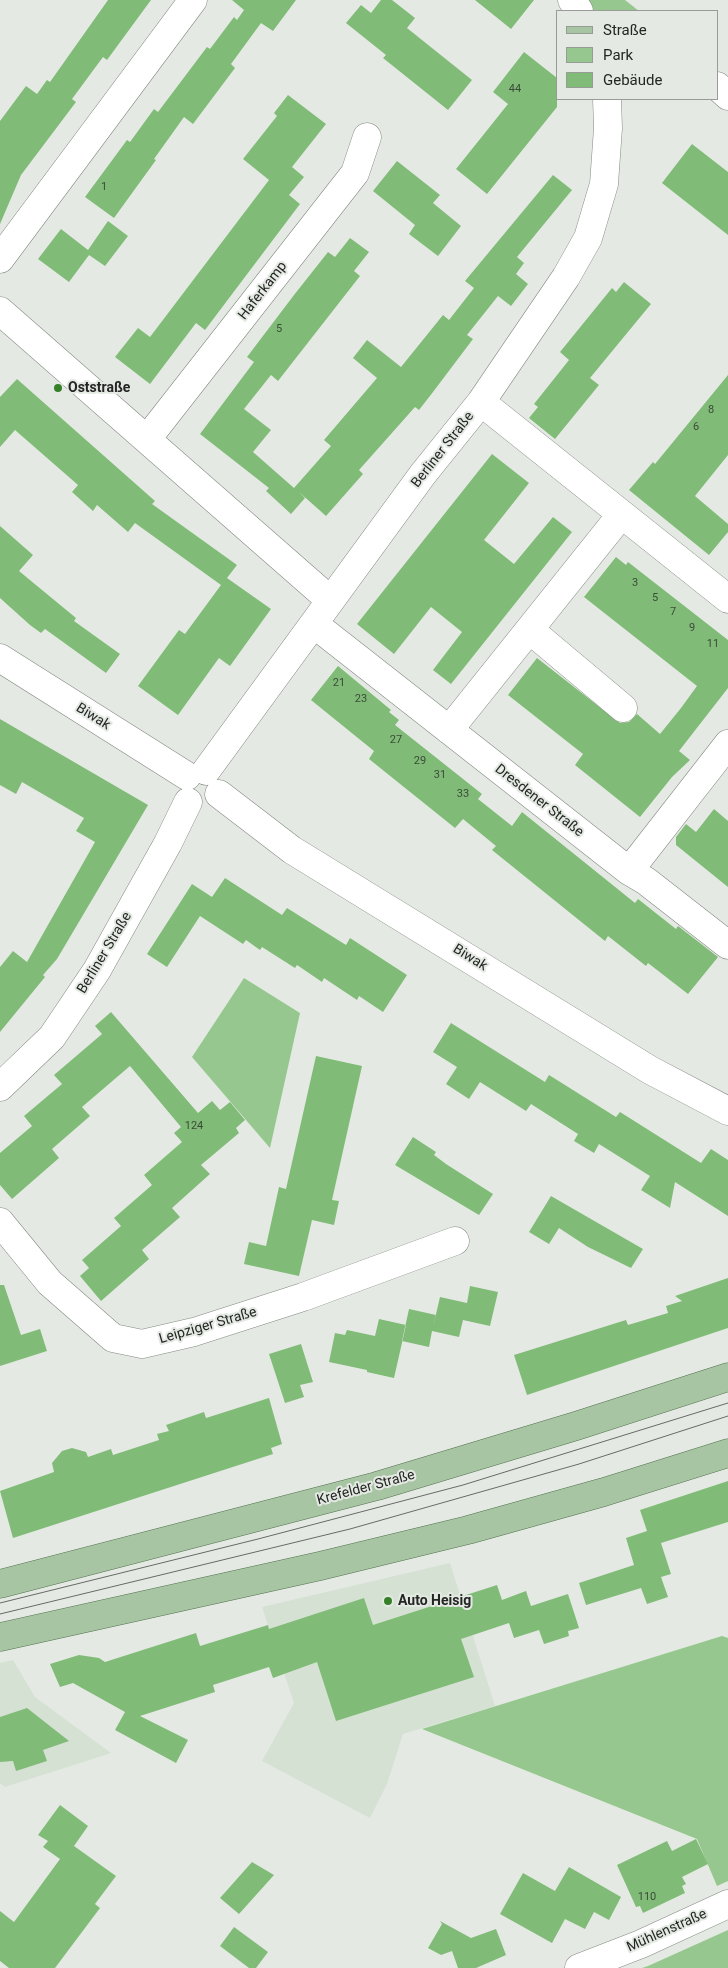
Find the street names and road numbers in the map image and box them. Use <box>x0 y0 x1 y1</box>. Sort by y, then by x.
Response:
street label: Haferkamp <box>235 259 291 323</box>
street label: Berliner Straße <box>408 409 478 491</box>
street label: Biwak <box>73 700 113 734</box>
street label: Dresdener Straße <box>491 761 587 841</box>
street label: Berliner Straße <box>74 909 136 997</box>
street label: Biwak <box>450 941 490 975</box>
street label: Leipziger Straße <box>157 1304 259 1348</box>
street label: Krefelder Straße <box>315 1467 417 1509</box>
street label: Mühlenstraße <box>624 1906 710 1956</box>

